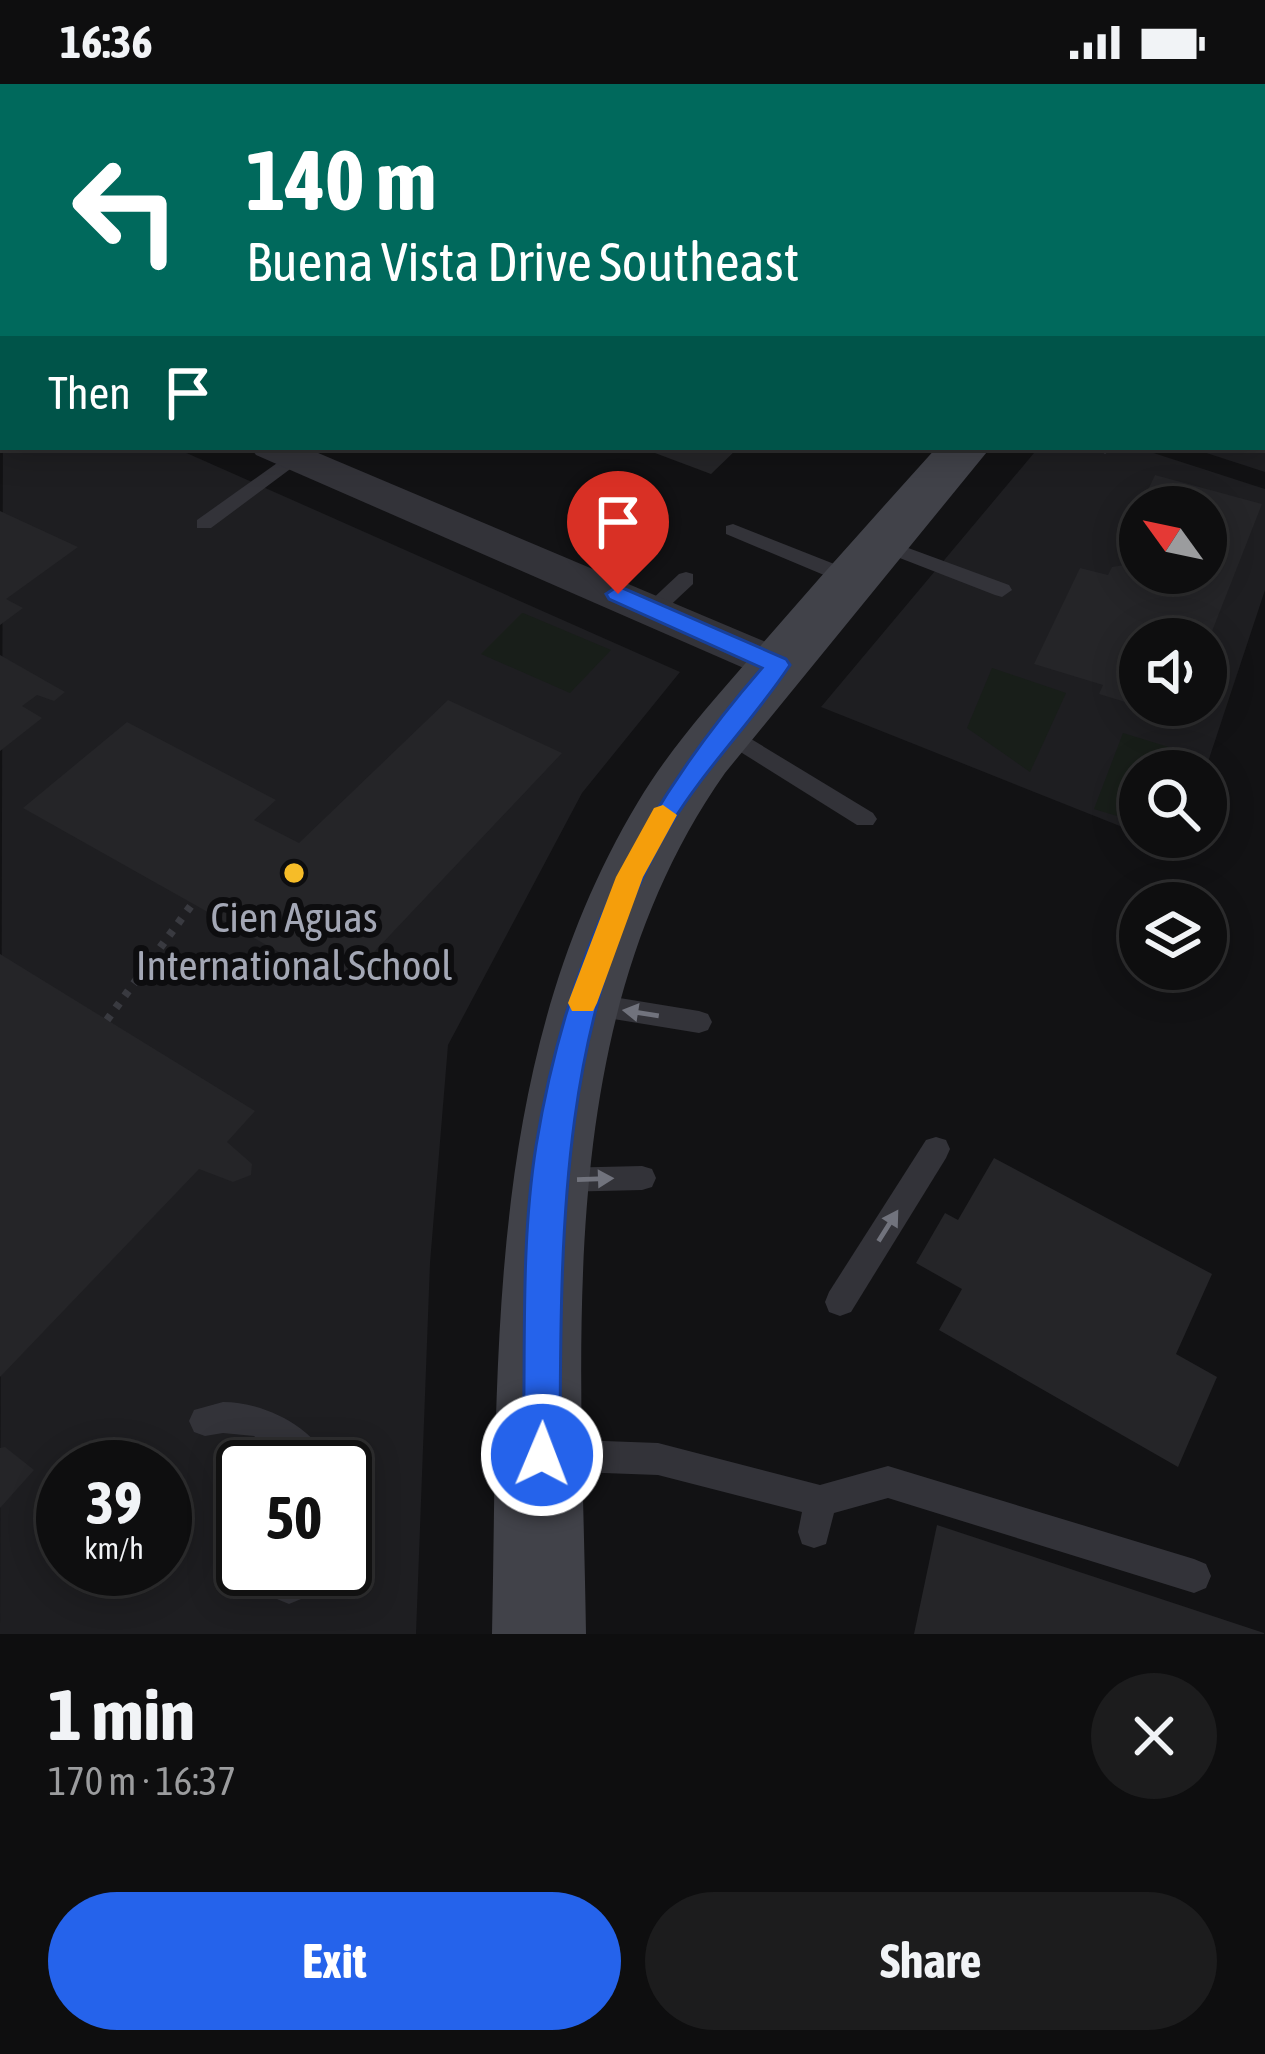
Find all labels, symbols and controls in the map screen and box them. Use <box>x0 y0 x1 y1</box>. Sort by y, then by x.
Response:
text: 16:36 <box>60 16 153 68</box>
icon: left <box>48 132 204 288</box>
text: 140 m <box>246 132 436 228</box>
text: Buena Vista Drive Southeast <box>246 231 799 292</box>
icon: arrive <box>155 360 221 426</box>
text: Then <box>48 367 131 419</box>
pin <box>567 471 669 594</box>
north arrow <box>1119 486 1227 594</box>
map controls <box>1119 486 1227 990</box>
icon: arrive <box>585 489 651 555</box>
button: sound <box>1119 618 1227 726</box>
button: search <box>1119 750 1227 858</box>
marker: Cien Aguas International School <box>281 860 307 886</box>
button: layers <box>1119 882 1227 990</box>
place label: Cien Aguas International School <box>136 893 452 989</box>
one-way arrow <box>621 1003 659 1021</box>
one-way arrow <box>577 1170 615 1189</box>
one-way arrow <box>876 1209 898 1242</box>
position arrow <box>479 1392 605 1518</box>
speed limit sign: 50 <box>216 1440 372 1596</box>
text: 39 <box>86 1468 142 1537</box>
text: km/h <box>84 1531 144 1565</box>
text: 1 min <box>48 1673 195 1755</box>
button: close <box>1091 1673 1217 1799</box>
text: 170 m · 16:37 <box>48 1759 236 1803</box>
button: Exit <box>48 1892 621 2030</box>
button: Share <box>645 1892 1217 2030</box>

